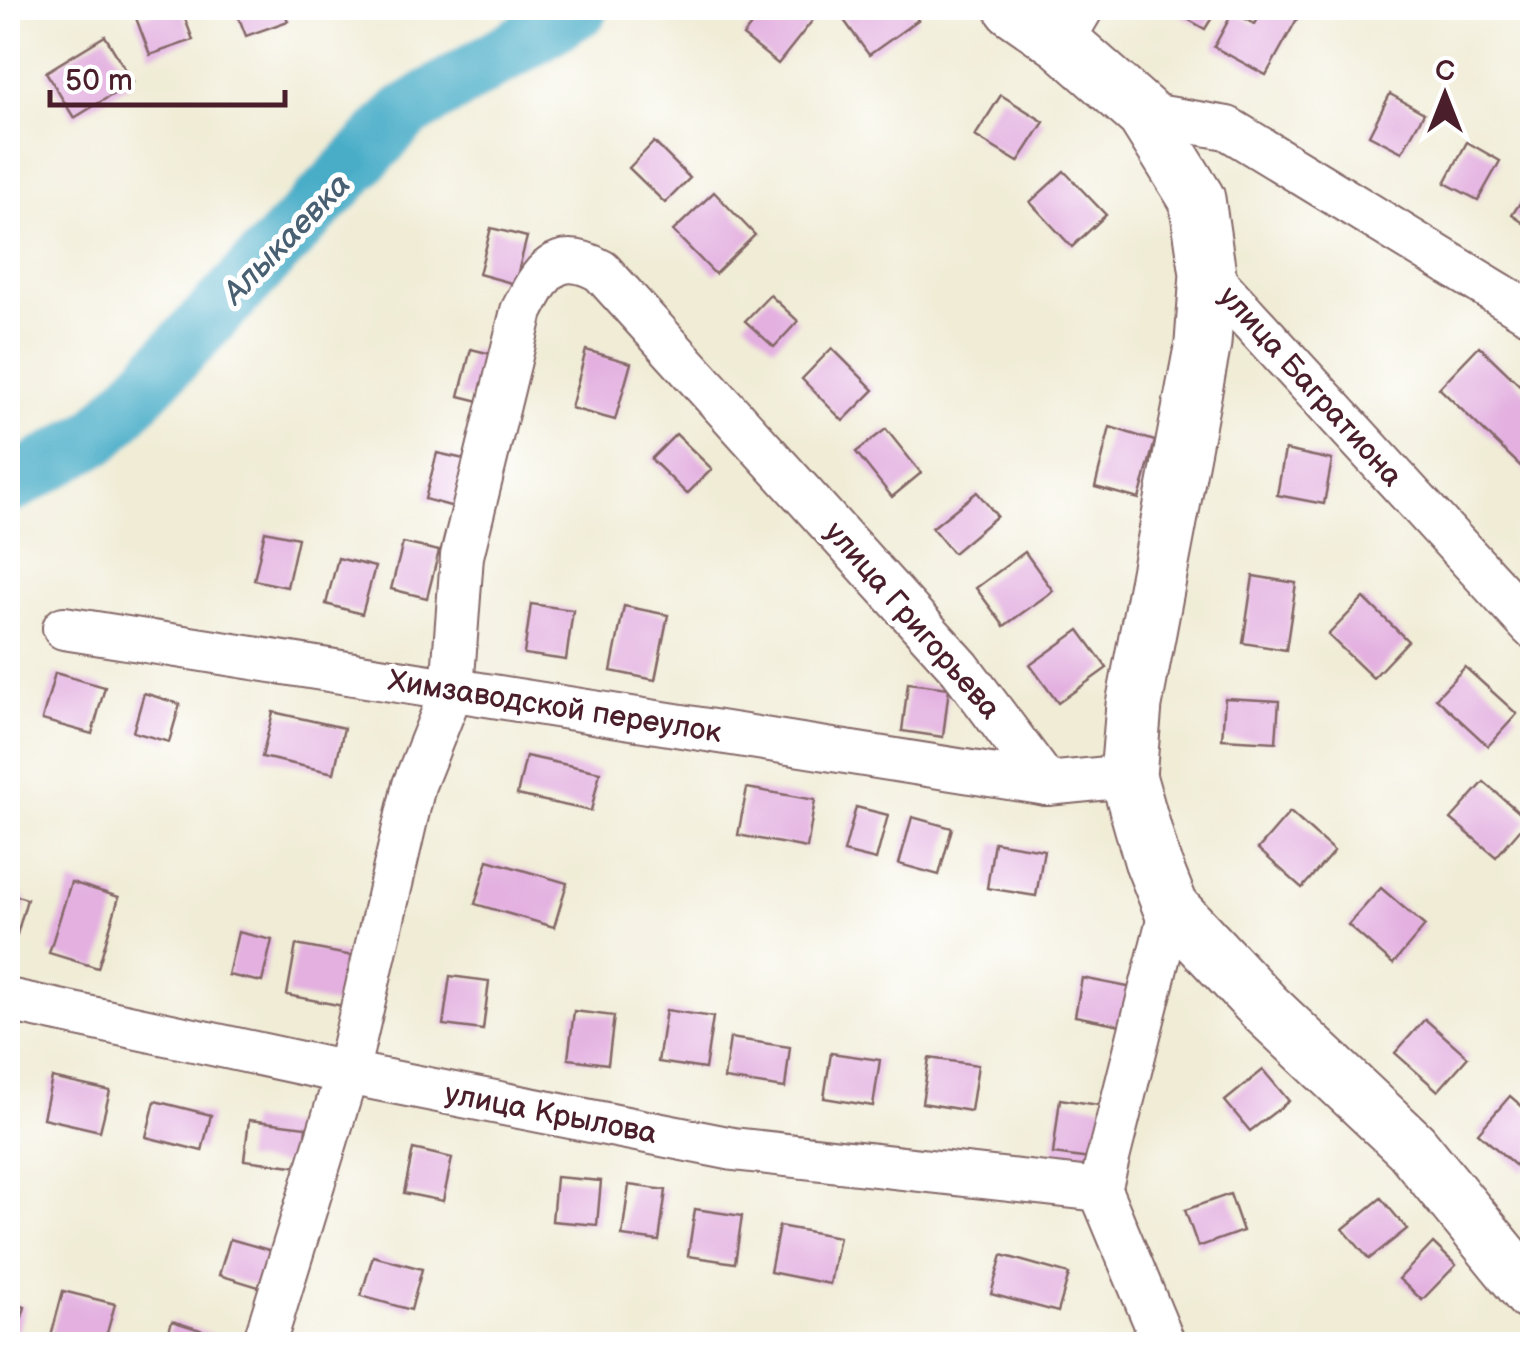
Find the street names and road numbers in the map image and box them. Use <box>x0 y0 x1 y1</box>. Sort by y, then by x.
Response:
street label: улица Багратиона <box>1211 279 1410 494</box>
street label: улица Григорьева <box>817 515 1008 727</box>
street label: Химзаводской переулок <box>386 663 724 751</box>
street label: улица Крылова <box>442 1076 660 1152</box>

